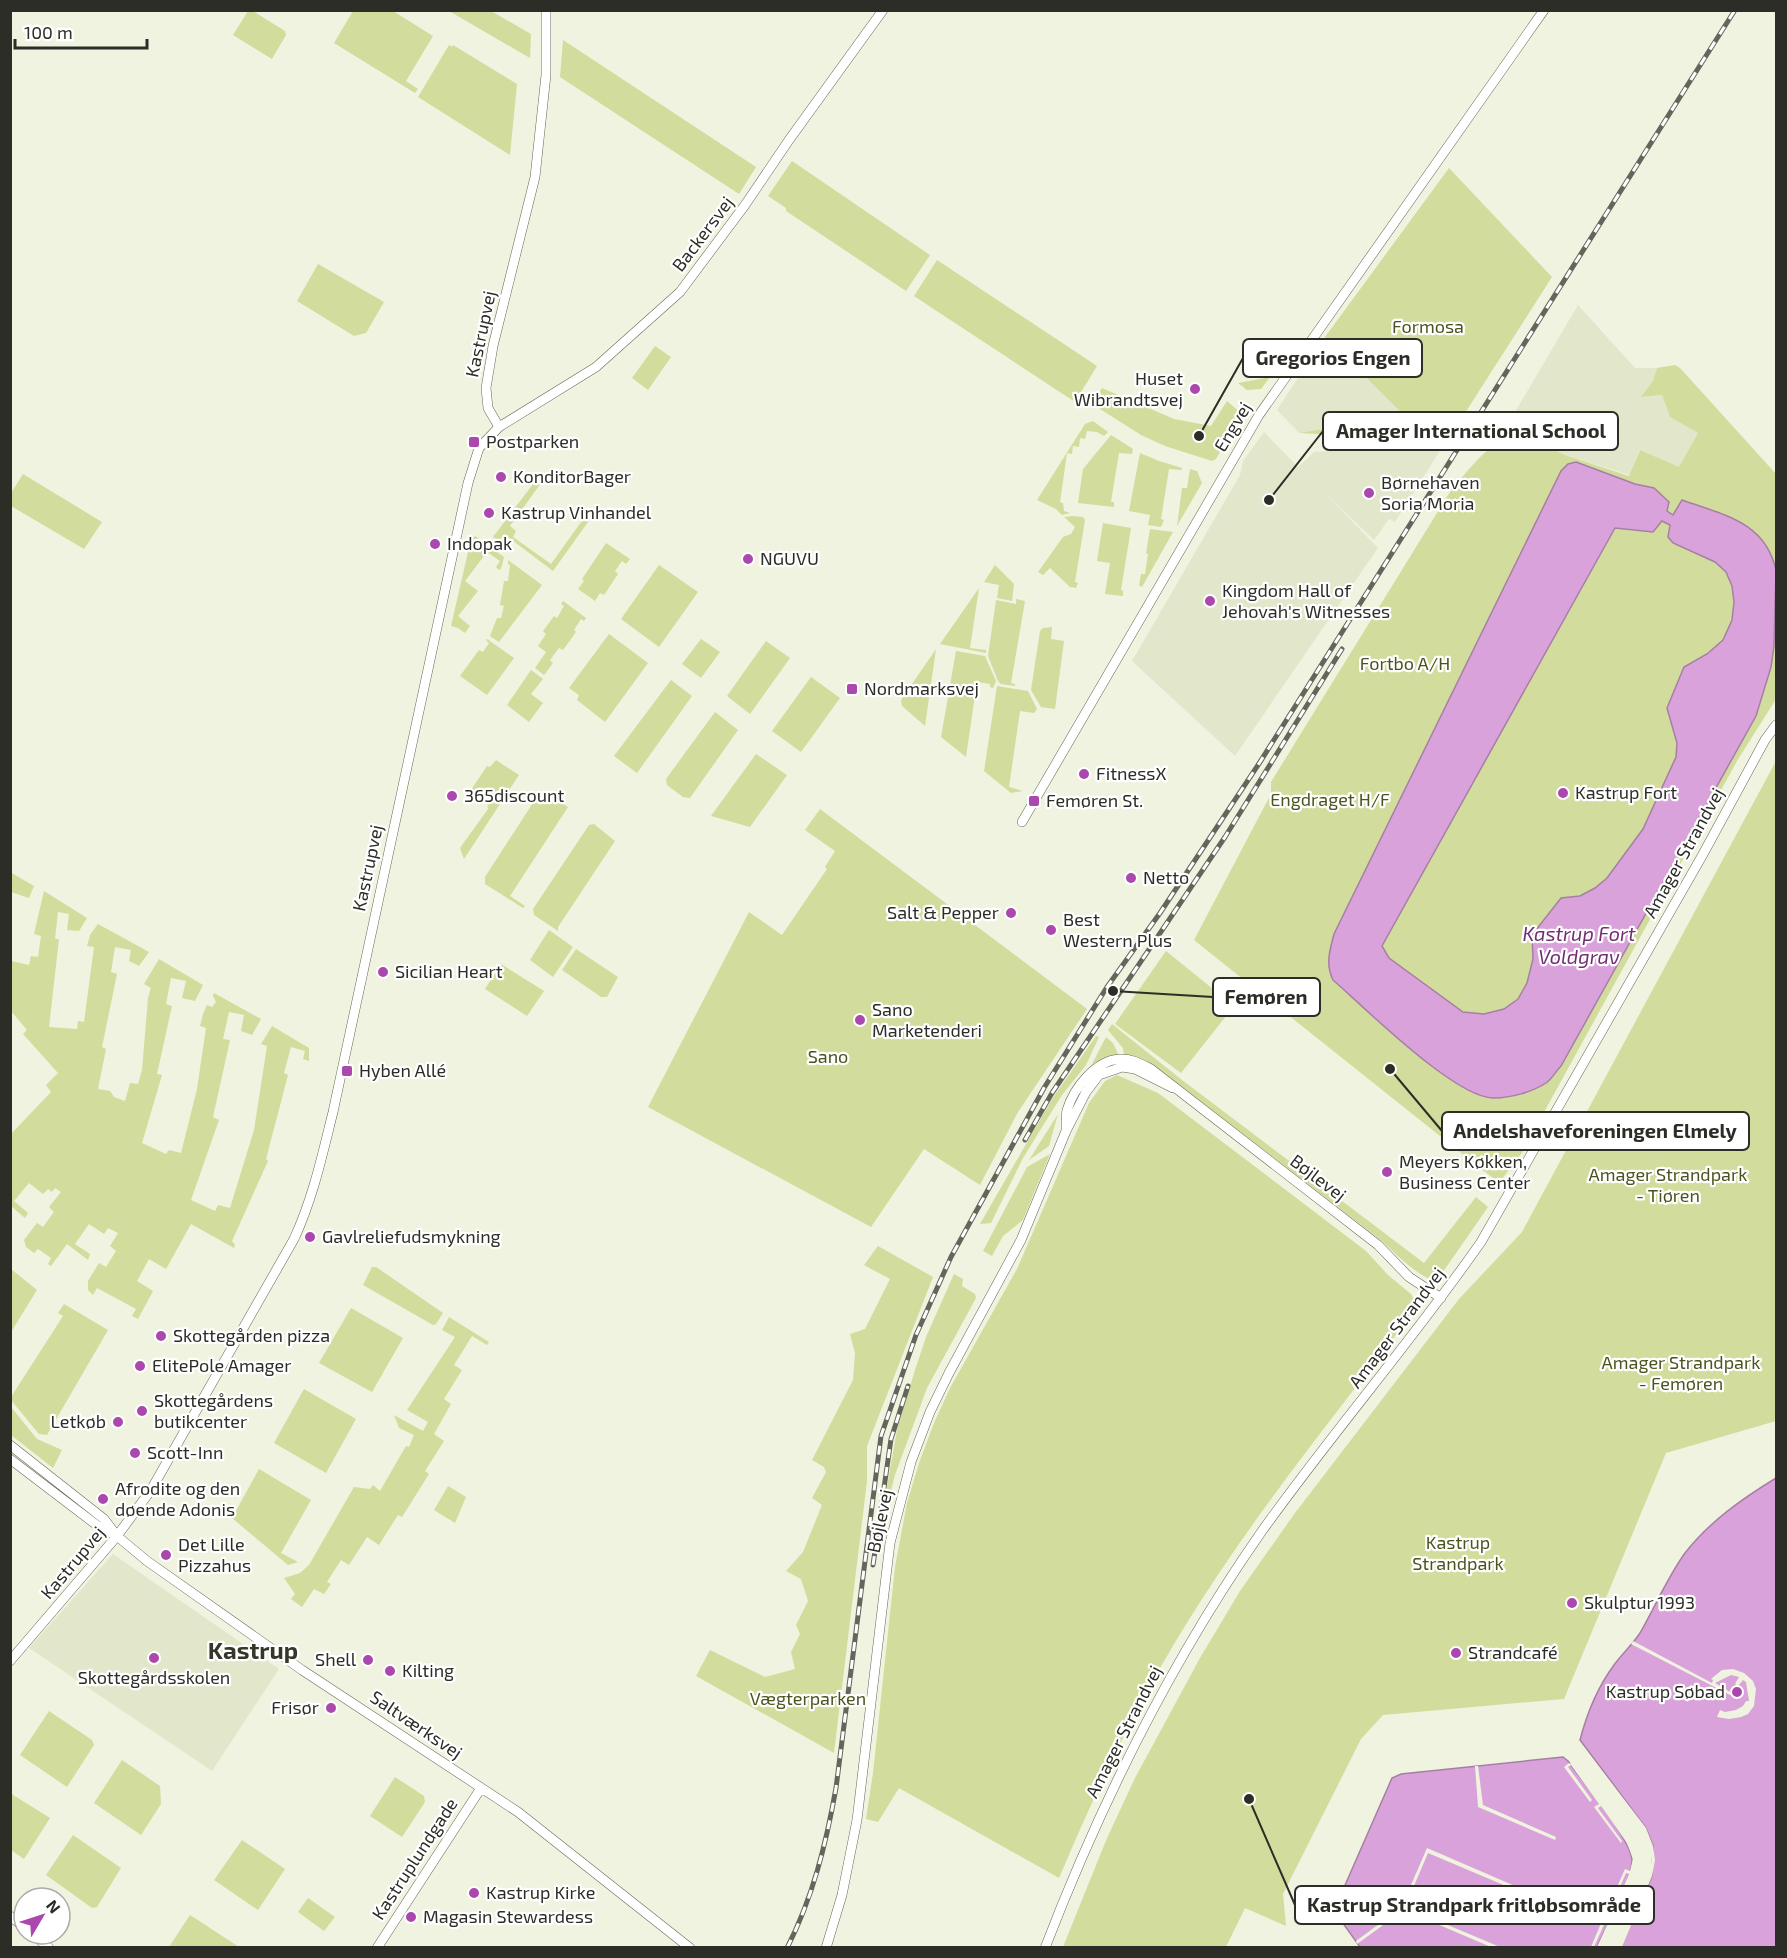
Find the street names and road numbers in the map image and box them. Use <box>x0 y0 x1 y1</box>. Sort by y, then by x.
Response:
street label: Backersvej <box>667 192 738 275</box>
street label: Kastrupvej <box>460 288 500 379</box>
street label: Engvej <box>1209 398 1256 455</box>
street label: Amager Strandvej <box>1638 783 1728 922</box>
street label: Kastrupvej <box>347 822 387 913</box>
street label: Bøjlevej <box>1286 1149 1351 1205</box>
street label: Amager Strandvej <box>1344 1263 1449 1392</box>
street label: Bøjlevej <box>862 1487 896 1555</box>
street label: Kastrupvej <box>36 1522 109 1603</box>
street label: Amager Strandvej <box>1080 1662 1166 1801</box>
street label: Saltværksvej <box>366 1685 467 1763</box>
street label: Kastruplundgade <box>367 1793 462 1923</box>

